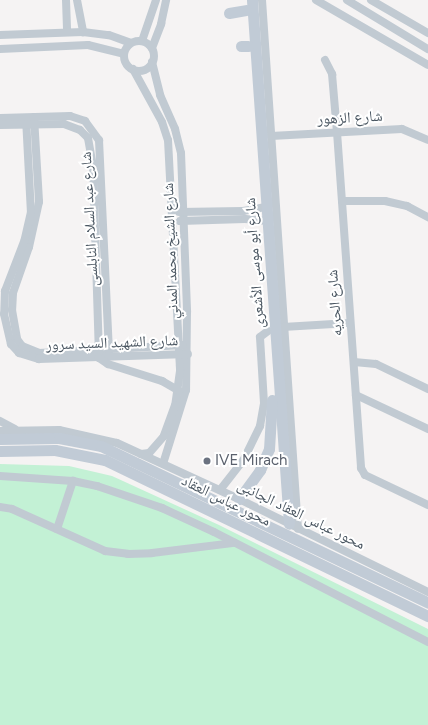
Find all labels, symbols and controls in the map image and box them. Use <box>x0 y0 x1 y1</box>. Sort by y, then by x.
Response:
street label: شارع الزهور <box>317 107 383 129</box>
street label: شارع عبد السلام النابلسى <box>77 151 103 287</box>
street label: شارع الشيخ محمد المدني <box>160 183 182 319</box>
street label: شارع أبو موسى الأشعرى <box>241 197 269 329</box>
street label: شارع الحريه <box>324 269 346 337</box>
street label: شارع الشهيد السيد سرور <box>45 332 179 354</box>
place label: IVE Mirach <box>215 452 287 470</box>
marker: IVE Mirach <box>202 456 212 466</box>
street label: محور عباس العقاد <box>179 472 273 530</box>
street label: محور عباس العقاد الجانبى <box>234 476 368 554</box>

